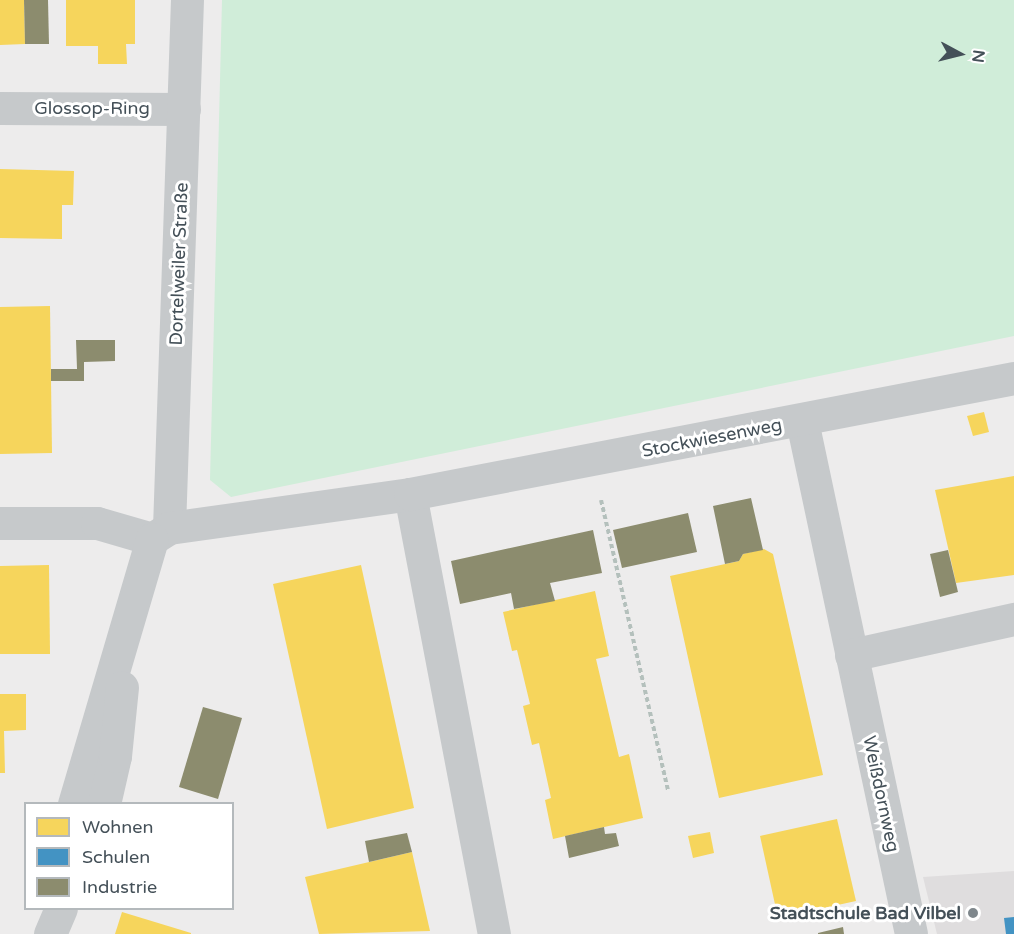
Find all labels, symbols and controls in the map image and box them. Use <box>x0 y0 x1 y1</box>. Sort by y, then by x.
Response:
north arrow <box>930 24 990 84</box>
text: N <box>967 49 989 64</box>
street label: Glossop-Ring <box>34 97 150 119</box>
street label: Dortelweiler Straße <box>165 182 193 346</box>
street label: Stockwiesenweg <box>640 414 784 462</box>
street label: Weißdornweg <box>858 734 904 854</box>
legend <box>24 802 234 910</box>
text: Wohnen <box>82 816 153 838</box>
text: Schulen <box>82 846 150 868</box>
text: Industrie <box>82 876 157 898</box>
place label: Stadtschule Bad Vilbel <box>770 902 961 924</box>
marker: Stadtschule Bad Vilbel <box>966 906 980 920</box>

